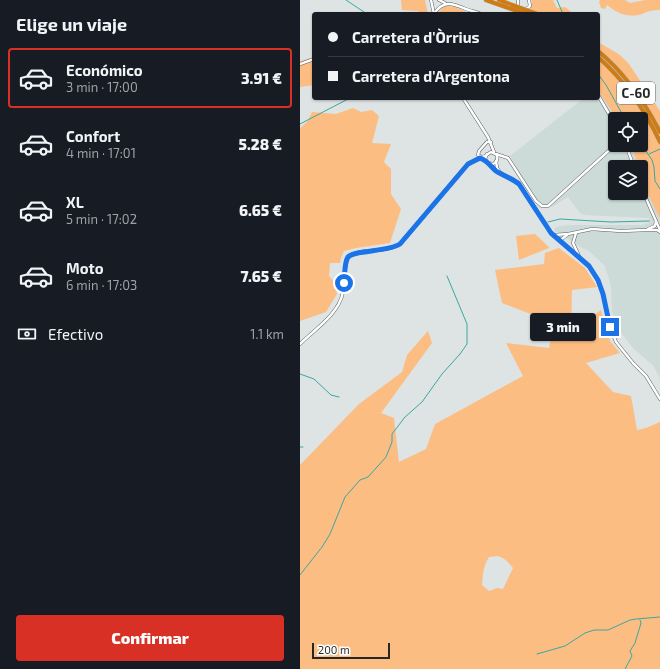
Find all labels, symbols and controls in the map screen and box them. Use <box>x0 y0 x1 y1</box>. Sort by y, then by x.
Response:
text: Elige un viaje <box>16 13 127 35</box>
text: Carretera d'Òrrius <box>352 28 480 46</box>
icon: car <box>18 60 54 96</box>
text: Económico <box>66 61 143 79</box>
text: Carretera d'Argentona <box>352 67 510 85</box>
text: 3.91 € <box>241 69 282 87</box>
text: 3 min · 17:00 <box>66 79 138 95</box>
road number: C-60 <box>617 82 655 104</box>
map controls <box>608 112 648 200</box>
button: locate <box>608 112 648 152</box>
icon: car <box>18 126 54 162</box>
text: Confort <box>66 127 120 145</box>
text: 5.28 € <box>239 135 282 153</box>
text: 4 min · 17:01 <box>66 145 136 161</box>
button: layers <box>608 160 648 200</box>
icon: car <box>18 192 54 228</box>
text: XL <box>66 193 84 211</box>
text: 6.65 € <box>239 201 282 219</box>
text: 5 min · 17:02 <box>66 211 137 227</box>
icon: car <box>18 258 54 294</box>
text: Moto <box>66 259 104 277</box>
text: 7.65 € <box>241 267 282 285</box>
route start <box>335 274 353 292</box>
text: 6 min · 17:03 <box>66 277 137 293</box>
callout: 3 min <box>530 313 596 341</box>
route end <box>601 318 619 336</box>
text: 3 min <box>546 319 580 335</box>
icon: cash <box>16 323 38 345</box>
text: Efectivo <box>48 325 103 343</box>
text: 1.1 km <box>250 326 284 342</box>
button: Confirmar <box>16 615 284 661</box>
scale bar <box>312 641 390 660</box>
text: 200 m <box>318 643 350 656</box>

